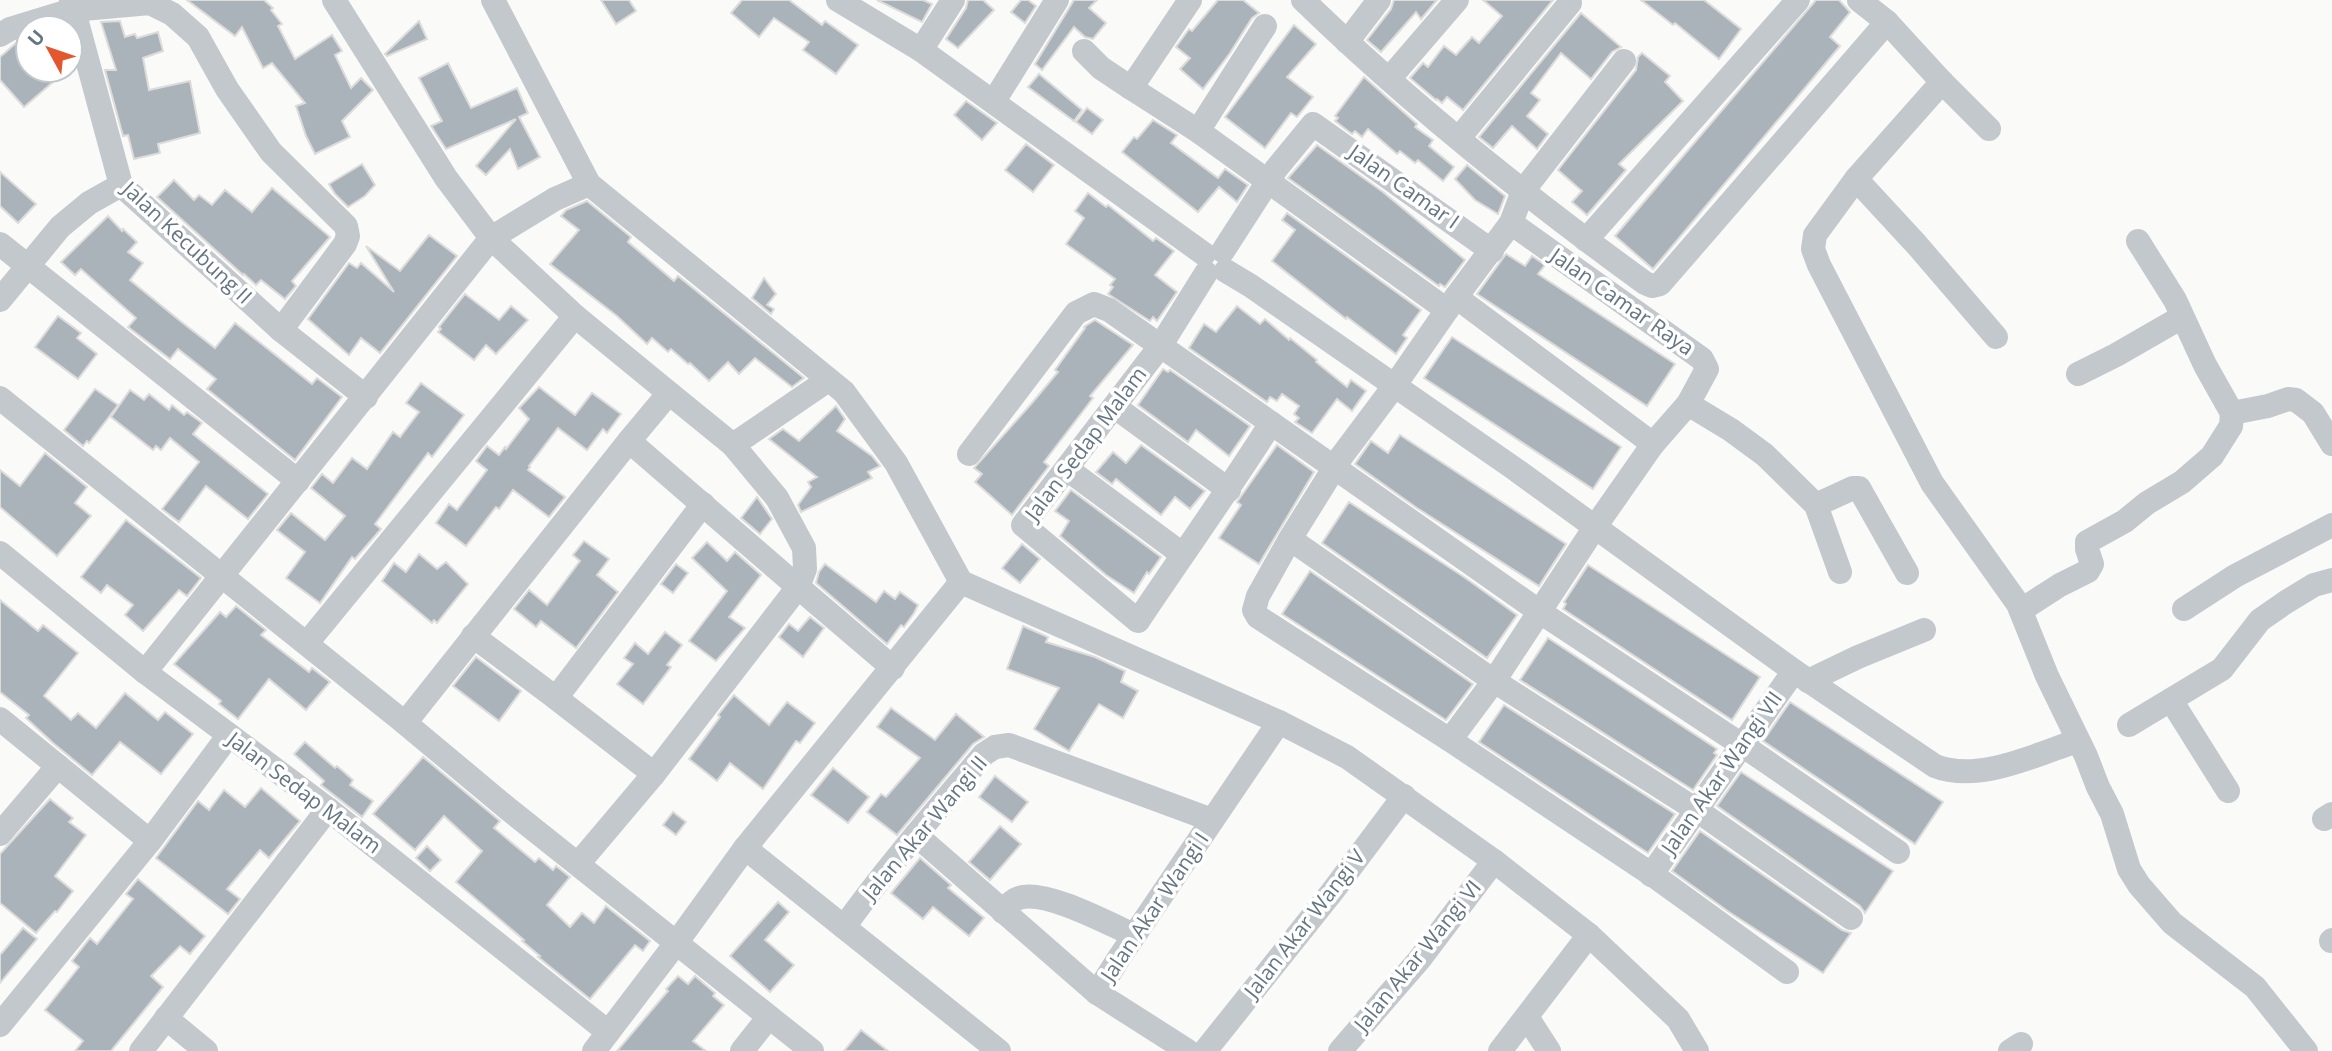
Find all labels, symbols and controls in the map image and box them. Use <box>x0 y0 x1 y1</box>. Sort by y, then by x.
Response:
north arrow <box>14 14 84 84</box>
text: U <box>21 24 51 52</box>
street label: Jalan Camar I <box>1342 137 1465 235</box>
street label: Jalan Kecubung II <box>115 174 258 310</box>
street label: Jalan Camar Raya <box>1543 240 1700 361</box>
street label: Jalan Sedap Malam <box>1017 361 1152 528</box>
street label: Jalan Akar Wangi VII <box>1653 685 1788 861</box>
street label: Jalan Sedap Malam <box>220 724 387 859</box>
street label: Jalan Akar Wangi II <box>854 749 993 907</box>
street label: Jalan Akar Wangi I <box>1093 826 1215 988</box>
street label: Jalan Akar Wangi V <box>1236 843 1371 1005</box>
street label: Jalan Akar Wangi VI <box>1346 874 1487 1038</box>

